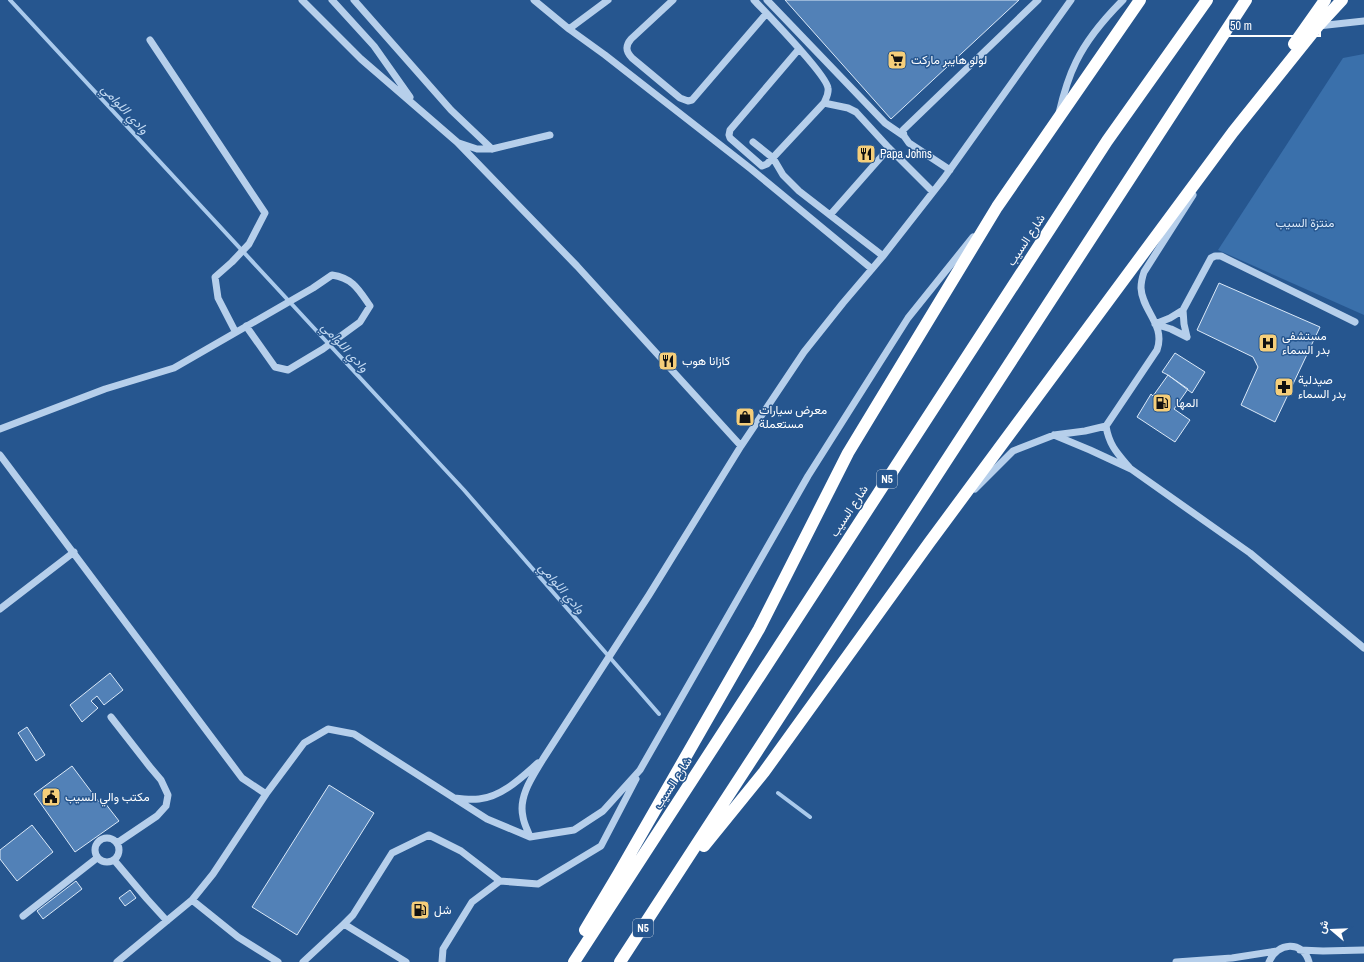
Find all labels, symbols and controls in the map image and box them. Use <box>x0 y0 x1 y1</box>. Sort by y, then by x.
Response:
scale bar <box>1224 12 1320 38</box>
text: 50 m <box>1230 18 1252 34</box>
supermarket icon: لولو هايبر ماركت <box>886 49 908 71</box>
place label: لولو هايبر ماركت <box>911 52 987 68</box>
water label: وادي اللوامي <box>96 80 153 139</box>
restaurant icon: Papa Johns <box>855 143 877 165</box>
place label: Papa Johns <box>880 146 932 162</box>
street label: شارع السيب <box>1003 211 1050 270</box>
park label: منتزة السيب <box>1276 215 1334 231</box>
water label: وادي اللوامي <box>316 318 373 377</box>
place label: مستشفى بدر السماء <box>1282 328 1330 358</box>
hospital icon: مستشفى بدر السماء <box>1257 332 1279 354</box>
restaurant icon: كازانا هوب <box>657 350 679 372</box>
place label: كازانا هوب <box>682 353 730 369</box>
place label: صيدلية بدر السماء <box>1298 372 1346 402</box>
pharmacy icon: صيدلية بدر السماء <box>1273 376 1295 398</box>
fuel station icon: المها <box>1151 392 1173 414</box>
place label: المها <box>1176 395 1198 411</box>
place label: معرض سيارات مستعملة <box>759 402 827 432</box>
shop icon: معرض سيارات مستعملة <box>734 406 756 428</box>
road number: N5 <box>877 470 897 488</box>
street label: شارع السيب <box>826 482 873 541</box>
water label: وادي اللوامي <box>534 559 589 619</box>
street label: شارع السيب <box>650 754 697 813</box>
public building icon: مكتب والي السيب <box>40 786 62 808</box>
place label: مكتب والي السيب <box>65 789 150 807</box>
fuel station icon: شل <box>409 899 431 921</box>
place label: شل <box>434 902 452 918</box>
north arrow <box>1312 910 1352 950</box>
text: ش <box>1314 918 1331 935</box>
road number: N5 <box>633 919 653 937</box>

